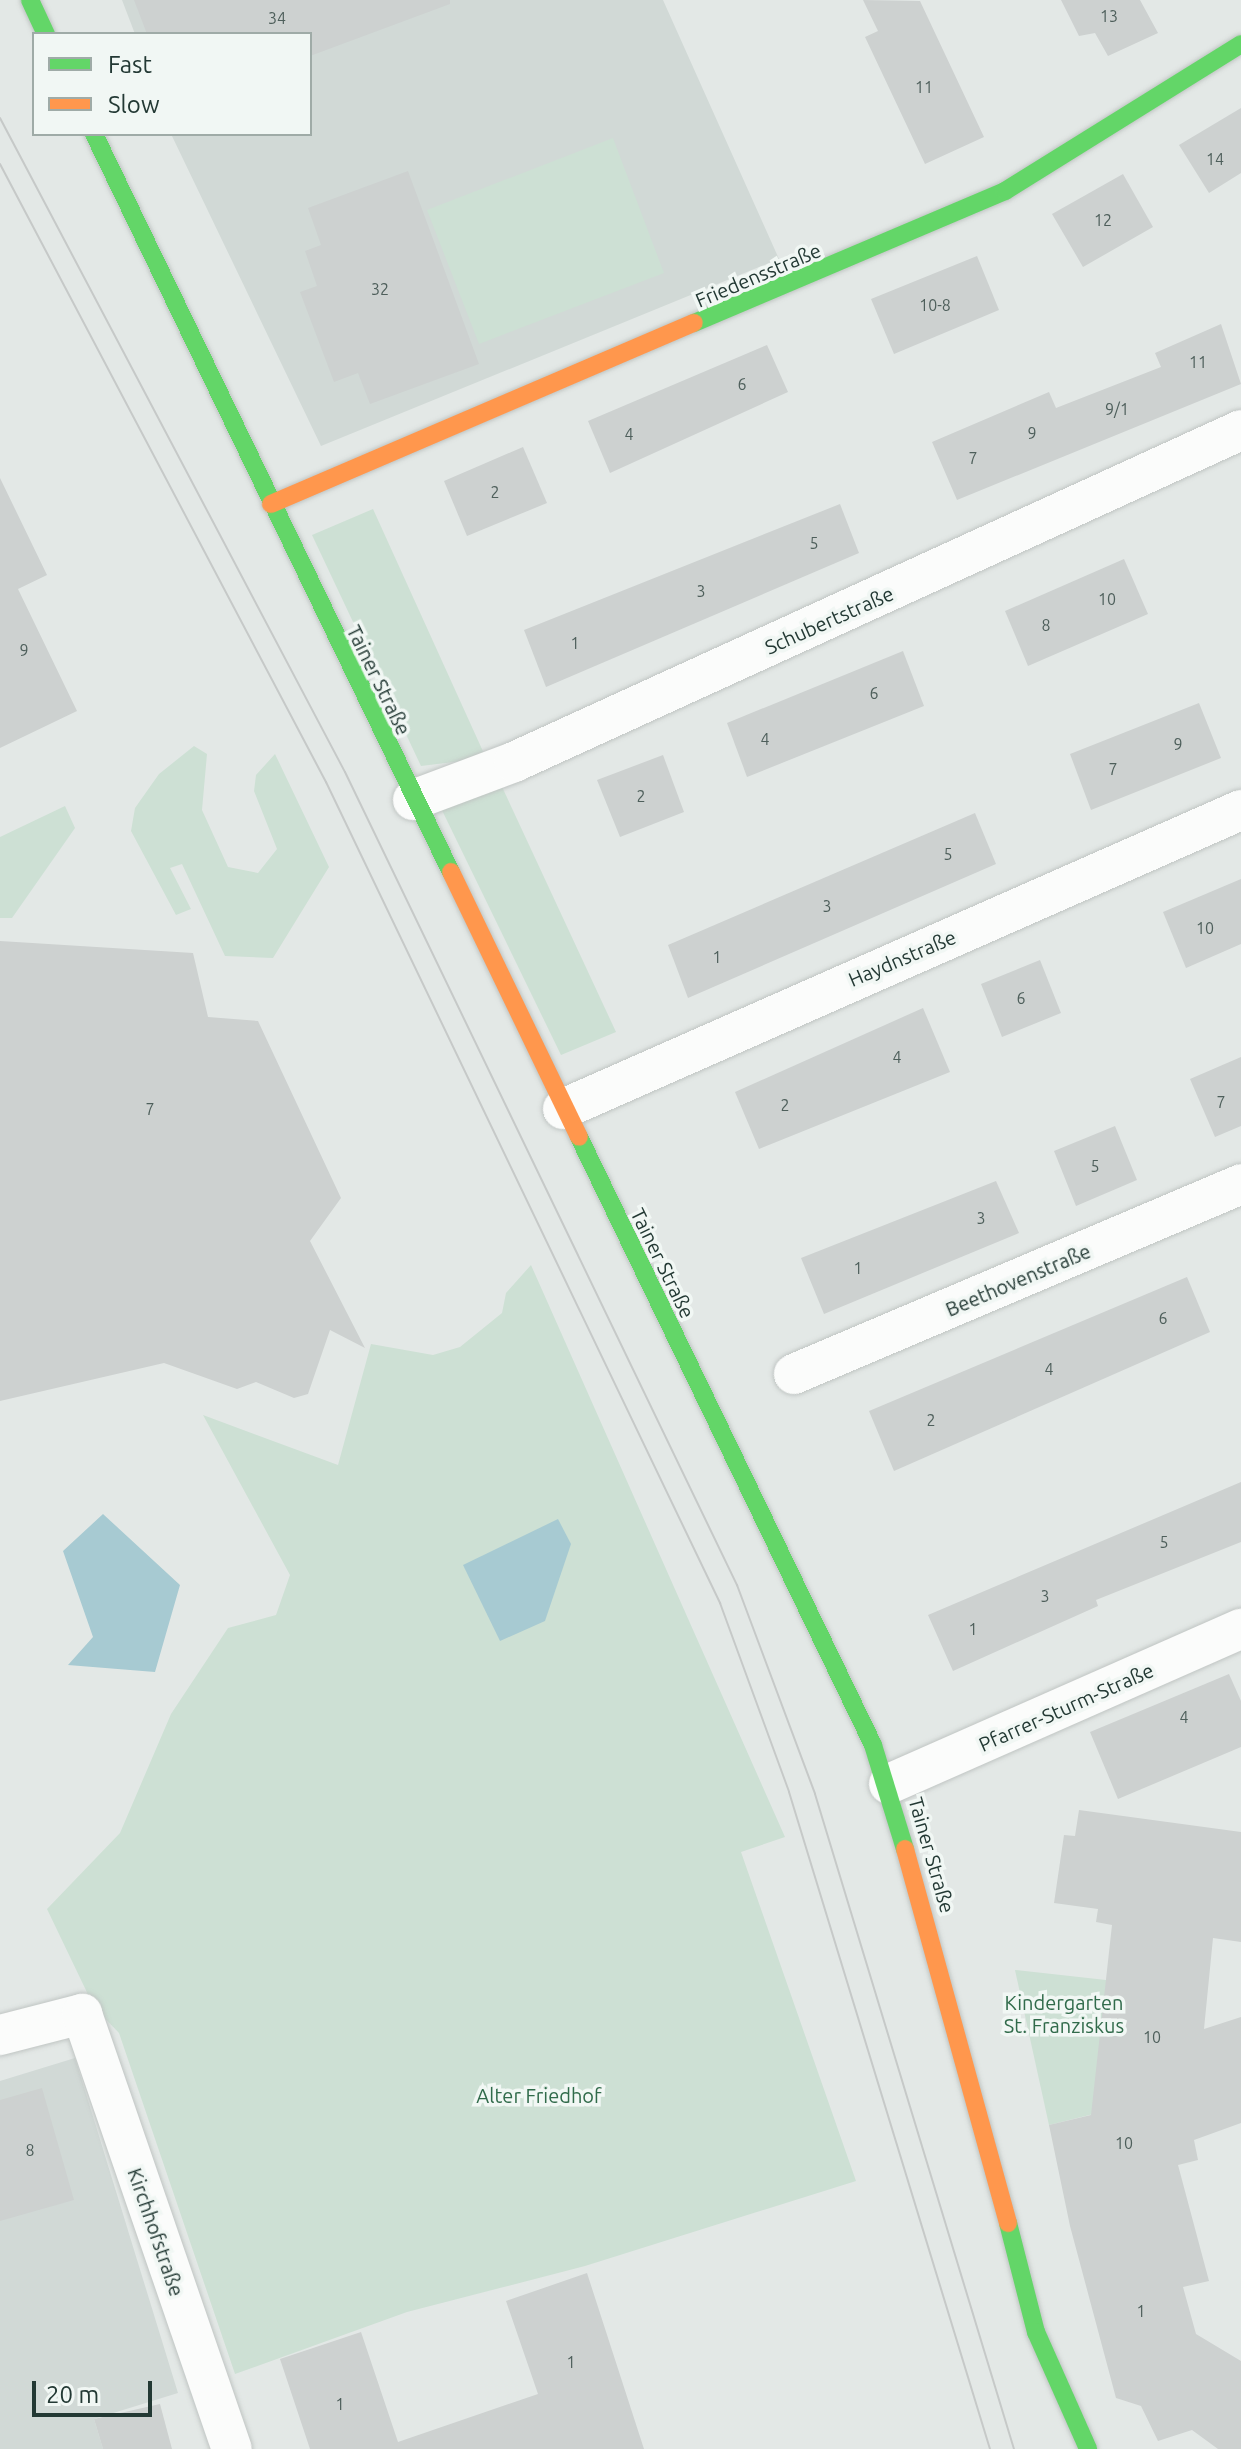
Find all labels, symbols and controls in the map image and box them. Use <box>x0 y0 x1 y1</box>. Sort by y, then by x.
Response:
house number: 13 <box>1100 6 1118 26</box>
house number: 34 <box>268 8 286 28</box>
legend <box>32 32 312 136</box>
text: Fast <box>108 51 152 78</box>
house number: 11 <box>915 77 933 97</box>
text: Slow <box>108 91 160 118</box>
house number: 14 <box>1206 149 1224 169</box>
house number: 12 <box>1094 210 1112 230</box>
street label: Friedensstraße <box>692 238 824 312</box>
house number: 32 <box>371 279 389 299</box>
house number: 10-8 <box>919 295 951 315</box>
house number: 11 <box>1189 352 1207 372</box>
house number: 6 <box>737 374 747 394</box>
house number: 9/1 <box>1105 399 1129 419</box>
house number: 9 <box>1027 423 1037 443</box>
house number: 4 <box>624 424 634 444</box>
house number: 7 <box>968 448 978 468</box>
house number: 2 <box>490 482 500 502</box>
house number: 5 <box>809 533 819 553</box>
house number: 3 <box>696 581 706 601</box>
street label: Schubertstraße <box>761 581 897 659</box>
house number: 10 <box>1098 589 1116 609</box>
house number: 8 <box>1041 615 1051 635</box>
street label: Tainer Straße <box>342 621 416 739</box>
house number: 1 <box>570 633 580 653</box>
house number: 9 <box>19 640 29 660</box>
house number: 6 <box>869 683 879 703</box>
house number: 4 <box>760 729 770 749</box>
house number: 9 <box>1173 734 1183 754</box>
house number: 7 <box>1108 759 1118 779</box>
house number: 2 <box>636 786 646 806</box>
house number: 5 <box>943 844 953 864</box>
house number: 3 <box>822 896 832 916</box>
house number: 10 <box>1196 918 1214 938</box>
street label: Haydnstraße <box>845 925 959 991</box>
house number: 1 <box>712 947 722 967</box>
house number: 6 <box>1016 988 1026 1008</box>
house number: 4 <box>892 1047 902 1067</box>
house number: 7 <box>1216 1092 1226 1112</box>
house number: 2 <box>780 1095 790 1115</box>
house number: 7 <box>145 1099 155 1119</box>
house number: 5 <box>1090 1156 1100 1176</box>
street label: Tainer Straße <box>626 1204 700 1322</box>
house number: 3 <box>976 1208 986 1228</box>
street label: Beethovenstraße <box>942 1239 1094 1321</box>
house number: 1 <box>853 1258 863 1278</box>
house number: 6 <box>1158 1308 1168 1328</box>
house number: 4 <box>1044 1359 1054 1379</box>
house number: 2 <box>926 1410 936 1430</box>
house number: 5 <box>1159 1532 1169 1552</box>
house number: 3 <box>1040 1586 1050 1606</box>
house number: 1 <box>968 1619 978 1639</box>
street label: Pfarrer-Sturm-Straße <box>975 1658 1157 1756</box>
house number: 4 <box>1179 1707 1189 1727</box>
street label: Tainer Straße <box>904 1794 960 1916</box>
park label: Kindergarten St. Franziskus <box>1004 1991 1124 2038</box>
house number: 10 <box>1143 2027 1161 2047</box>
park label: Alter Friedhof <box>476 2083 602 2107</box>
house number: 10 <box>1115 2133 1133 2153</box>
house number: 8 <box>25 2140 35 2160</box>
street label: Kirchhofstraße <box>123 2165 189 2299</box>
house number: 1 <box>1136 2301 1146 2321</box>
house number: 1 <box>566 2352 576 2372</box>
scale bar <box>36 2365 156 2415</box>
text: 20 m <box>46 2381 99 2408</box>
house number: 1 <box>335 2394 345 2414</box>

